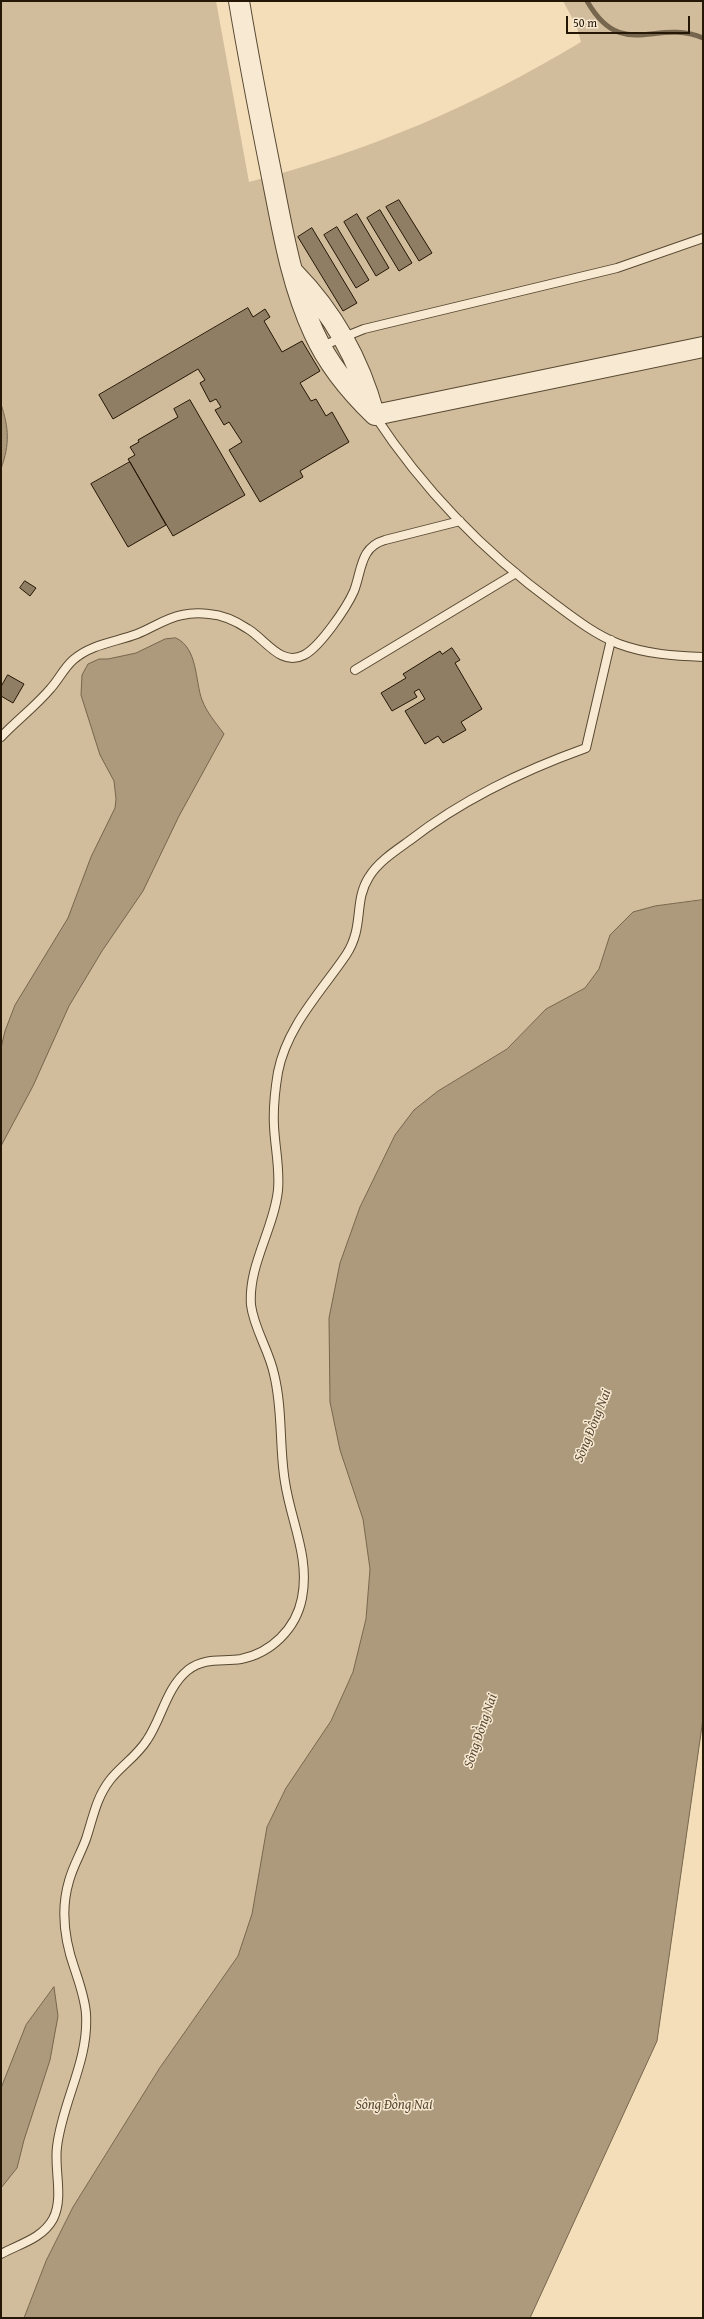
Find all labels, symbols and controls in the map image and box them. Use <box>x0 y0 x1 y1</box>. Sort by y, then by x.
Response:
scale bar <box>568 8 692 34</box>
text: 50 m <box>573 14 597 31</box>
water label: Sông Đồng Nai <box>571 1387 615 1465</box>
water label: Sông Đồng Nai <box>460 1692 502 1770</box>
water label: Sông Đồng Nai <box>355 2097 433 2113</box>

